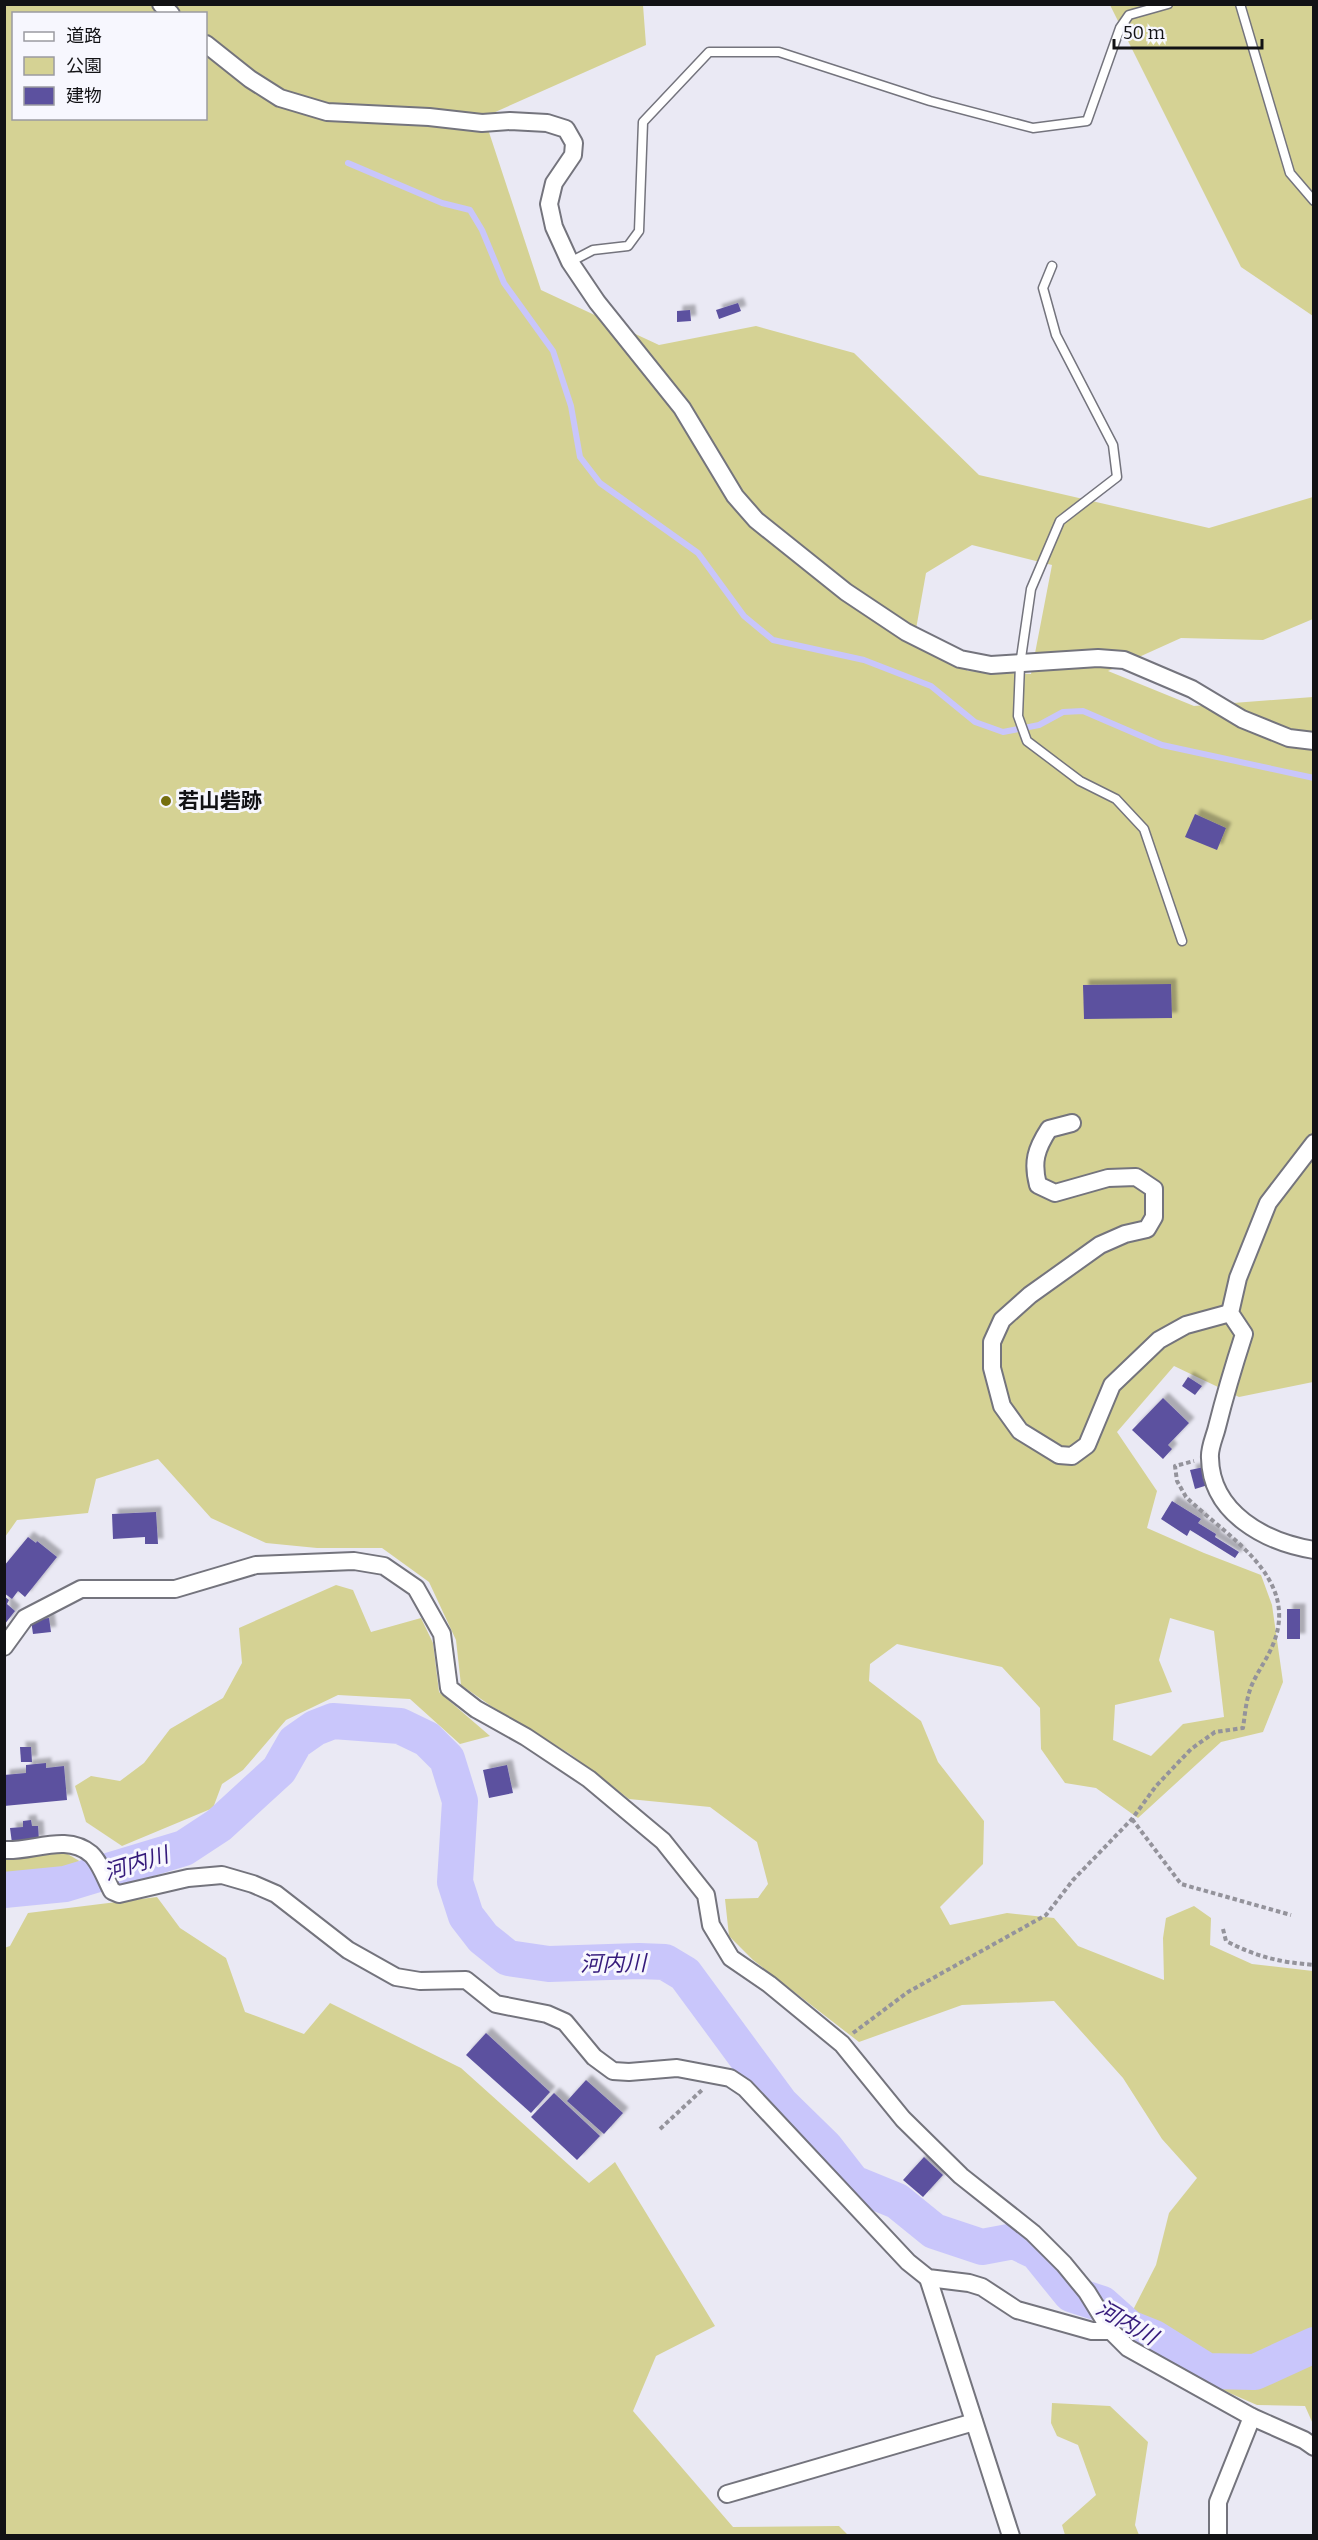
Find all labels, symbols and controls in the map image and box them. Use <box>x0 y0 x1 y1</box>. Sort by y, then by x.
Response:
legend <box>12 12 207 120</box>
scale bar <box>1114 12 1262 50</box>
text: 50 m <box>1123 22 1165 44</box>
text: 道路 <box>66 25 102 47</box>
text: 公園 <box>66 55 102 77</box>
text: 建物 <box>66 85 102 107</box>
place label: 若山砦跡 <box>178 788 262 814</box>
marker: 若山砦跡 <box>159 794 173 808</box>
water label: 河内川 <box>101 1840 174 1886</box>
water label: 河内川 <box>580 1949 648 1978</box>
water label: 河内川 <box>1091 2294 1164 2352</box>

